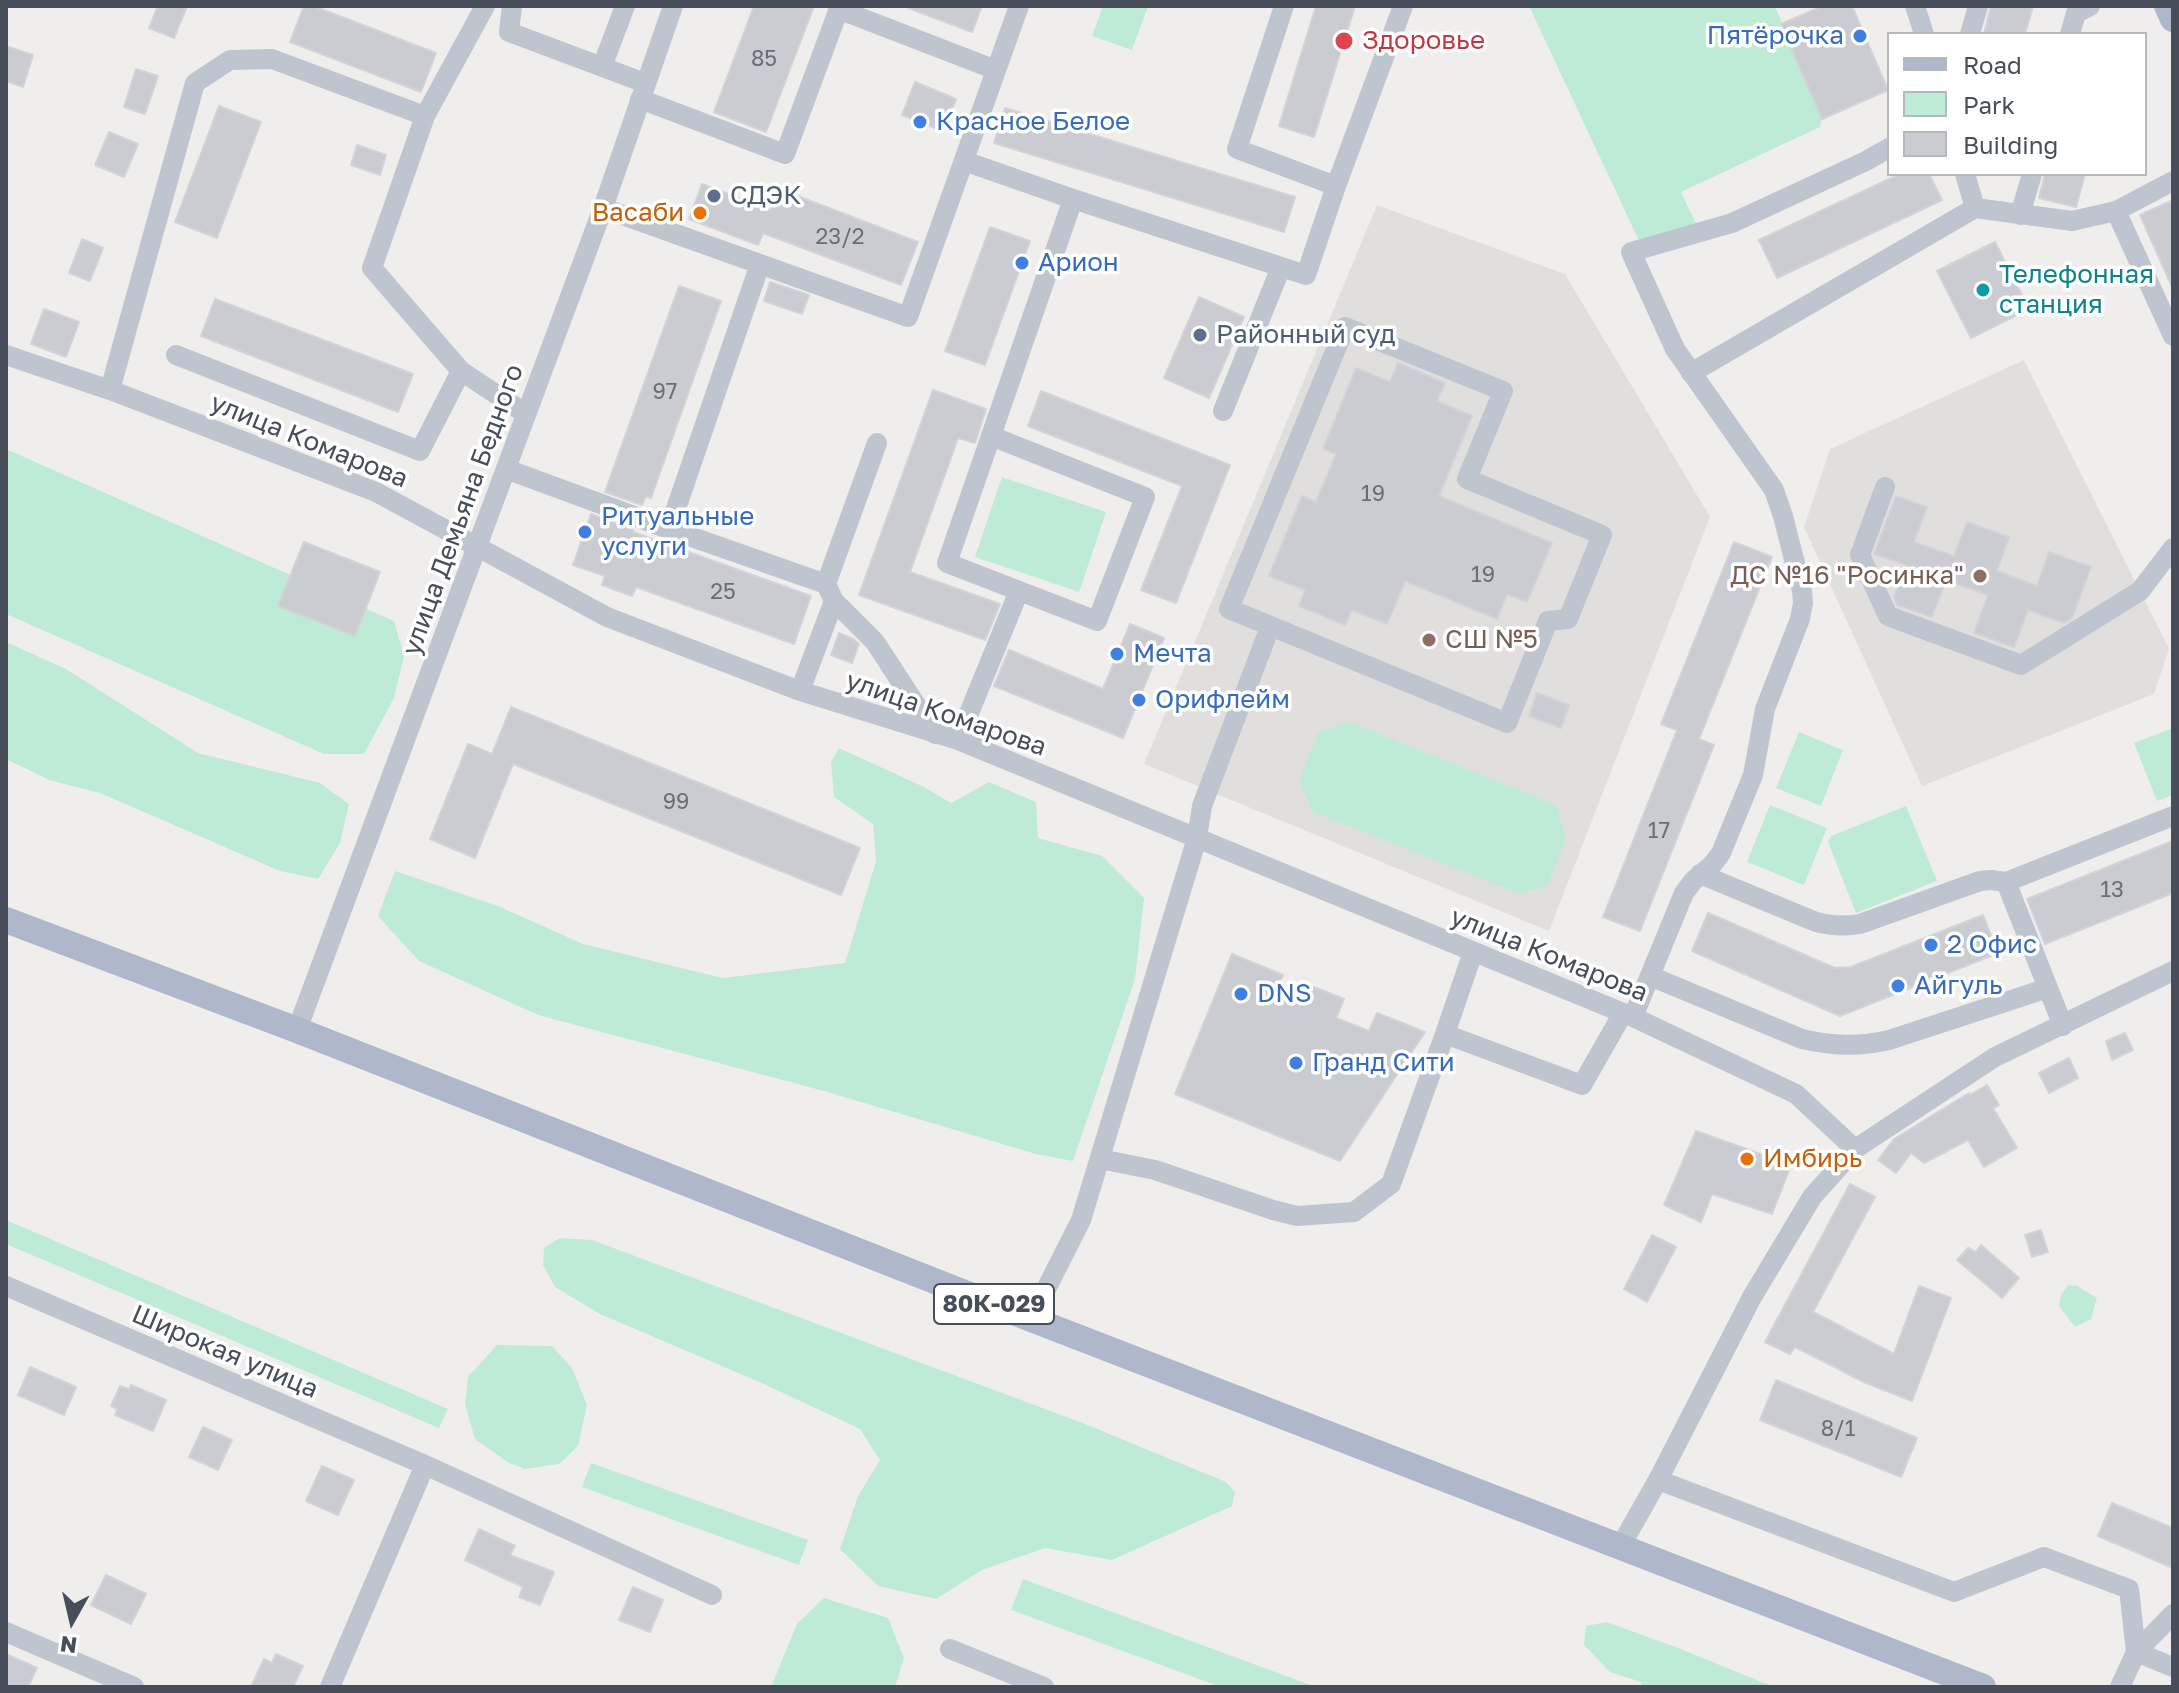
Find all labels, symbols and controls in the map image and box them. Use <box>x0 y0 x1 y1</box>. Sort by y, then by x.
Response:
place label: Пятёрочка <box>1707 20 1844 52</box>
place label: Здоровье <box>1362 25 1485 57</box>
marker: Пятёрочка <box>1851 27 1869 45</box>
marker: Здоровье <box>1333 30 1355 52</box>
legend <box>1887 32 2147 176</box>
house number: 85 <box>751 46 777 72</box>
text: Road <box>1963 50 2022 79</box>
text: Park <box>1963 90 2015 119</box>
place label: Красное Белое <box>936 106 1130 138</box>
marker: Красное Белое <box>911 113 929 131</box>
text: Building <box>1963 130 2058 159</box>
place label: СДЭК <box>730 180 801 212</box>
marker: СДЭК <box>705 187 723 205</box>
place label: Васаби <box>592 197 684 229</box>
marker: Васаби <box>691 204 709 222</box>
house number: 23/2 <box>816 224 864 250</box>
place label: Арион <box>1038 247 1119 279</box>
marker: Арион <box>1013 254 1031 272</box>
place label: Телефонная станция <box>1999 259 2154 320</box>
marker: Телефонная станция <box>1974 281 1992 299</box>
place label: Районный суд <box>1216 319 1395 351</box>
marker: Районный суд <box>1191 326 1209 344</box>
street label: улица Демьяна Бедного <box>396 360 530 660</box>
house number: 97 <box>653 379 677 405</box>
street label: улица Комарова <box>206 387 412 495</box>
house number: 19 <box>1361 481 1385 507</box>
place label: Ритуальные услуги <box>601 501 754 562</box>
marker: Ритуальные услуги <box>576 523 594 541</box>
place label: ДС №16 "Росинка" <box>1730 560 1964 592</box>
house number: 19 <box>1471 562 1495 588</box>
marker: ДС №16 "Росинка" <box>1971 567 1989 585</box>
house number: 25 <box>710 579 736 605</box>
place label: СШ №5 <box>1445 624 1538 656</box>
marker: СШ №5 <box>1420 631 1438 649</box>
place label: Мечта <box>1133 638 1212 670</box>
marker: Мечта <box>1108 645 1126 663</box>
street label: улица Комарова <box>841 665 1051 763</box>
place label: Орифлейм <box>1155 684 1290 716</box>
marker: Орифлейм <box>1130 691 1148 709</box>
house number: 99 <box>663 789 689 815</box>
house number: 17 <box>1648 818 1670 844</box>
house number: 13 <box>2100 877 2124 903</box>
street label: улица Комарова <box>1446 901 1652 1009</box>
place label: 2 Офис <box>1947 929 2037 961</box>
marker: 2 Офис <box>1922 936 1940 954</box>
place label: Айгуль <box>1914 970 2003 1002</box>
marker: Айгуль <box>1889 977 1907 995</box>
place label: DNS <box>1257 978 1312 1010</box>
marker: DNS <box>1232 985 1250 1003</box>
place label: Гранд Сити <box>1312 1047 1455 1079</box>
marker: Гранд Сити <box>1287 1054 1305 1072</box>
place label: Имбирь <box>1763 1143 1862 1175</box>
marker: Имбирь <box>1738 1150 1756 1168</box>
road number: 80К-029 <box>934 1284 1054 1324</box>
street label: Широкая улица <box>127 1299 323 1405</box>
house number: 8/1 <box>1821 1416 1855 1442</box>
north arrow <box>32 1581 112 1661</box>
text: N <box>58 1631 79 1660</box>

